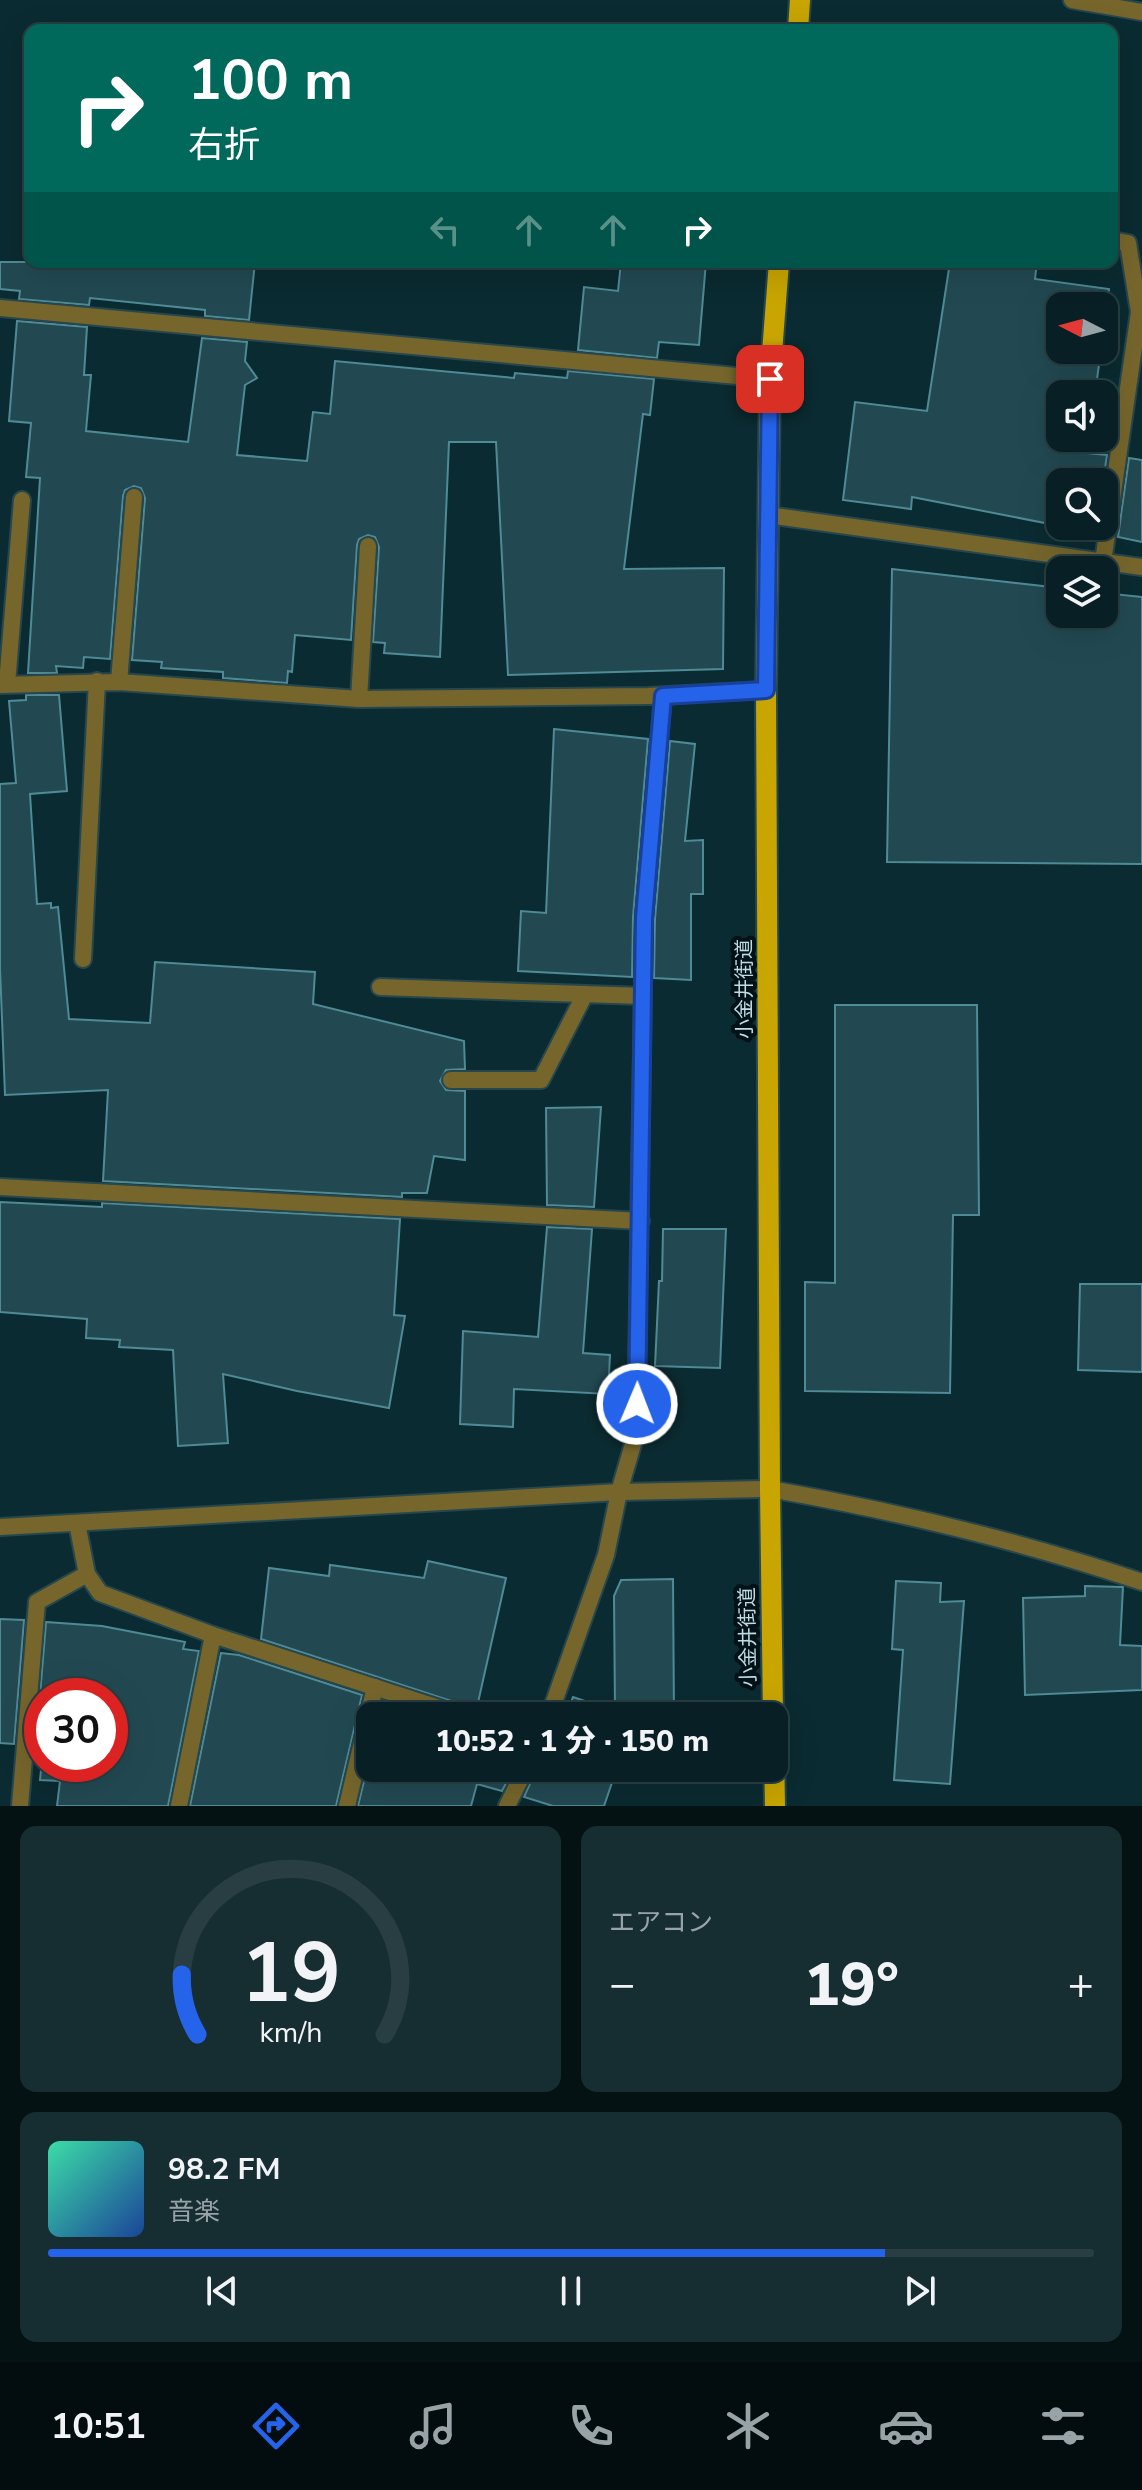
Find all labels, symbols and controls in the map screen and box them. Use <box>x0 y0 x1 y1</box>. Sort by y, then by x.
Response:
text: 100 m <box>188 42 353 119</box>
icon: right <box>56 56 160 160</box>
text: 右折 <box>188 121 260 170</box>
icon: left <box>423 208 467 252</box>
icon: ahead <box>507 208 551 252</box>
icon: ahead <box>591 208 635 252</box>
icon: right <box>675 208 719 252</box>
north arrow <box>1046 292 1118 364</box>
map controls <box>1046 292 1118 628</box>
pin <box>736 345 804 413</box>
icon: arrive <box>748 357 792 401</box>
button: sound <box>1046 380 1118 452</box>
button: search <box>1046 468 1118 540</box>
button: layers <box>1046 556 1118 628</box>
street label: 小金井街道 <box>731 939 758 1039</box>
position arrow <box>595 1362 679 1446</box>
street label: 小金井街道 <box>734 1587 762 1687</box>
speed limit sign: 30 <box>24 1678 128 1782</box>
text: 10:52 · 1 分 · 150 m <box>435 1721 709 1762</box>
text: エアコン <box>609 1905 713 1940</box>
text: 19 <box>241 1917 340 2030</box>
text: 19° <box>804 1944 899 2026</box>
text: − <box>609 1955 635 2015</box>
text: + <box>1068 1955 1094 2015</box>
text: km/h <box>259 2013 322 2052</box>
text: 98.2 FM <box>168 2149 280 2190</box>
text: 音楽 <box>168 2194 220 2229</box>
icon: previous <box>200 2269 244 2313</box>
icon: pause <box>549 2269 593 2313</box>
icon: next <box>898 2269 942 2313</box>
icon: directions <box>248 2398 304 2454</box>
icon: music <box>405 2398 461 2454</box>
icon: phone <box>563 2398 619 2454</box>
icon: climate <box>720 2398 776 2454</box>
icon: car <box>878 2398 934 2454</box>
icon: filters <box>1035 2398 1091 2454</box>
text: 10:51 <box>51 2402 146 2451</box>

